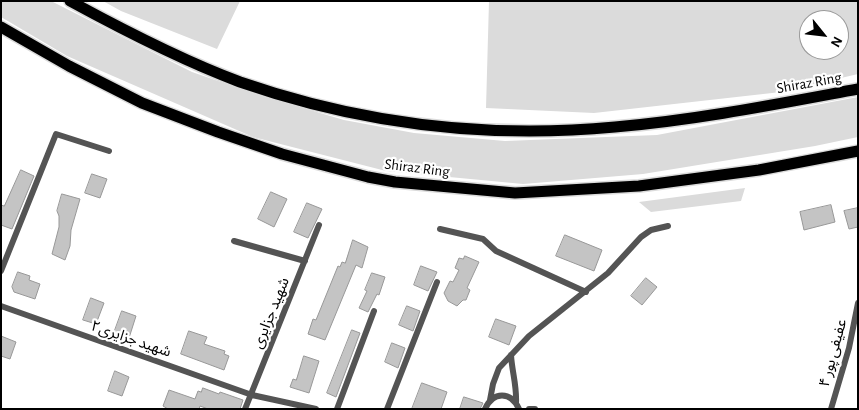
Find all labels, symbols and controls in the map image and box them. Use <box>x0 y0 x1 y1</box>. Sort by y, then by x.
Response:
north arrow <box>799 10 849 60</box>
text: N <box>828 34 845 49</box>
street label: Shiraz Ring <box>775 68 843 98</box>
street label: Shiraz Ring <box>383 155 451 181</box>
street label: شهید جزایری <box>249 275 293 351</box>
street label: شهید جزایری۲ <box>88 317 174 361</box>
street label: عفیفی پور ۴ <box>815 317 851 389</box>

